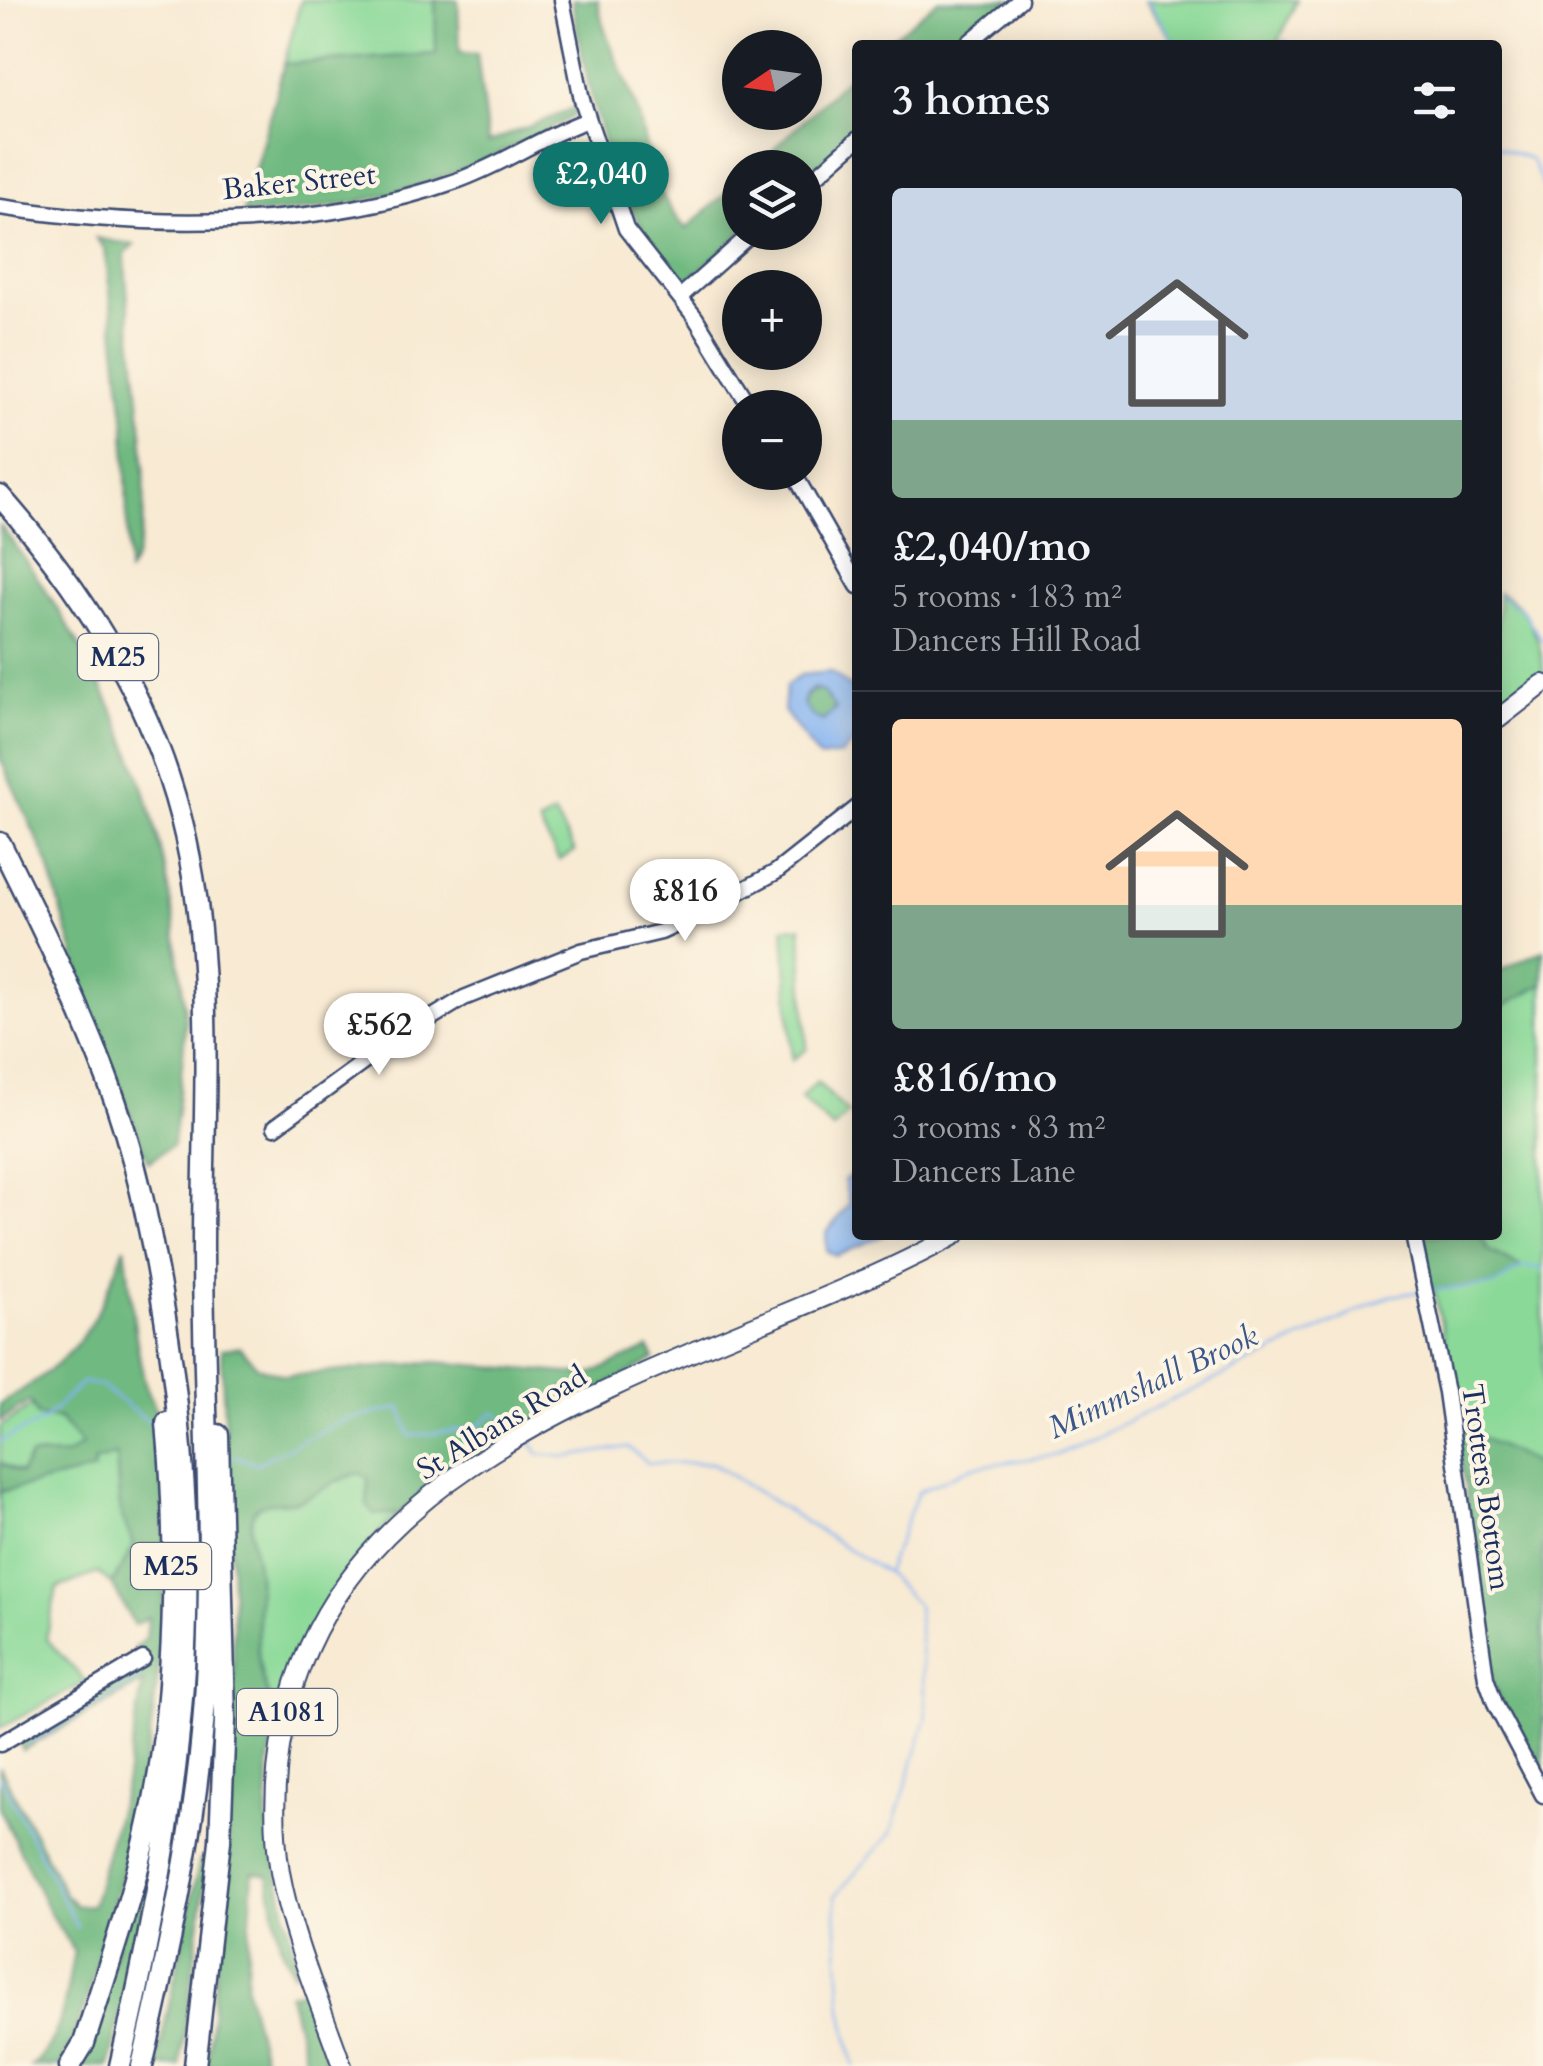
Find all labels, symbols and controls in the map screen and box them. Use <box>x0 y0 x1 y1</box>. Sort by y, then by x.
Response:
north arrow <box>722 30 822 130</box>
map controls <box>722 30 822 490</box>
text: 3 homes <box>892 72 1050 129</box>
icon: filters <box>1407 73 1462 128</box>
pin: £2,040 <box>520 142 682 227</box>
button: layers <box>722 150 822 250</box>
text: £2,040 <box>555 152 647 196</box>
street label: Baker Street <box>220 153 378 210</box>
icon: home <box>1087 253 1267 433</box>
button: + <box>722 270 822 370</box>
button: − <box>722 390 822 490</box>
text: £2,040/mo <box>892 518 1091 575</box>
text: 5 rooms · 183 m² <box>892 575 1122 619</box>
text: Dancers Hill Road <box>892 619 1141 663</box>
road number: M25 <box>78 634 158 680</box>
icon: home <box>1087 784 1267 964</box>
pin: £816 <box>626 859 744 944</box>
text: £816 <box>652 869 718 913</box>
pin: £562 <box>320 993 438 1078</box>
text: £562 <box>346 1003 412 1047</box>
text: £816/mo <box>892 1049 1057 1106</box>
text: 3 rooms · 83 m² <box>892 1106 1105 1150</box>
text: Dancers Lane <box>892 1150 1076 1194</box>
water label: Mimmshall Brook <box>1041 1314 1266 1450</box>
street label: St Albans Road <box>409 1356 595 1490</box>
street label: Trotters Bottom <box>1451 1381 1521 1593</box>
road number: M25 <box>131 1543 211 1589</box>
road number: A1081 <box>237 1689 337 1735</box>

